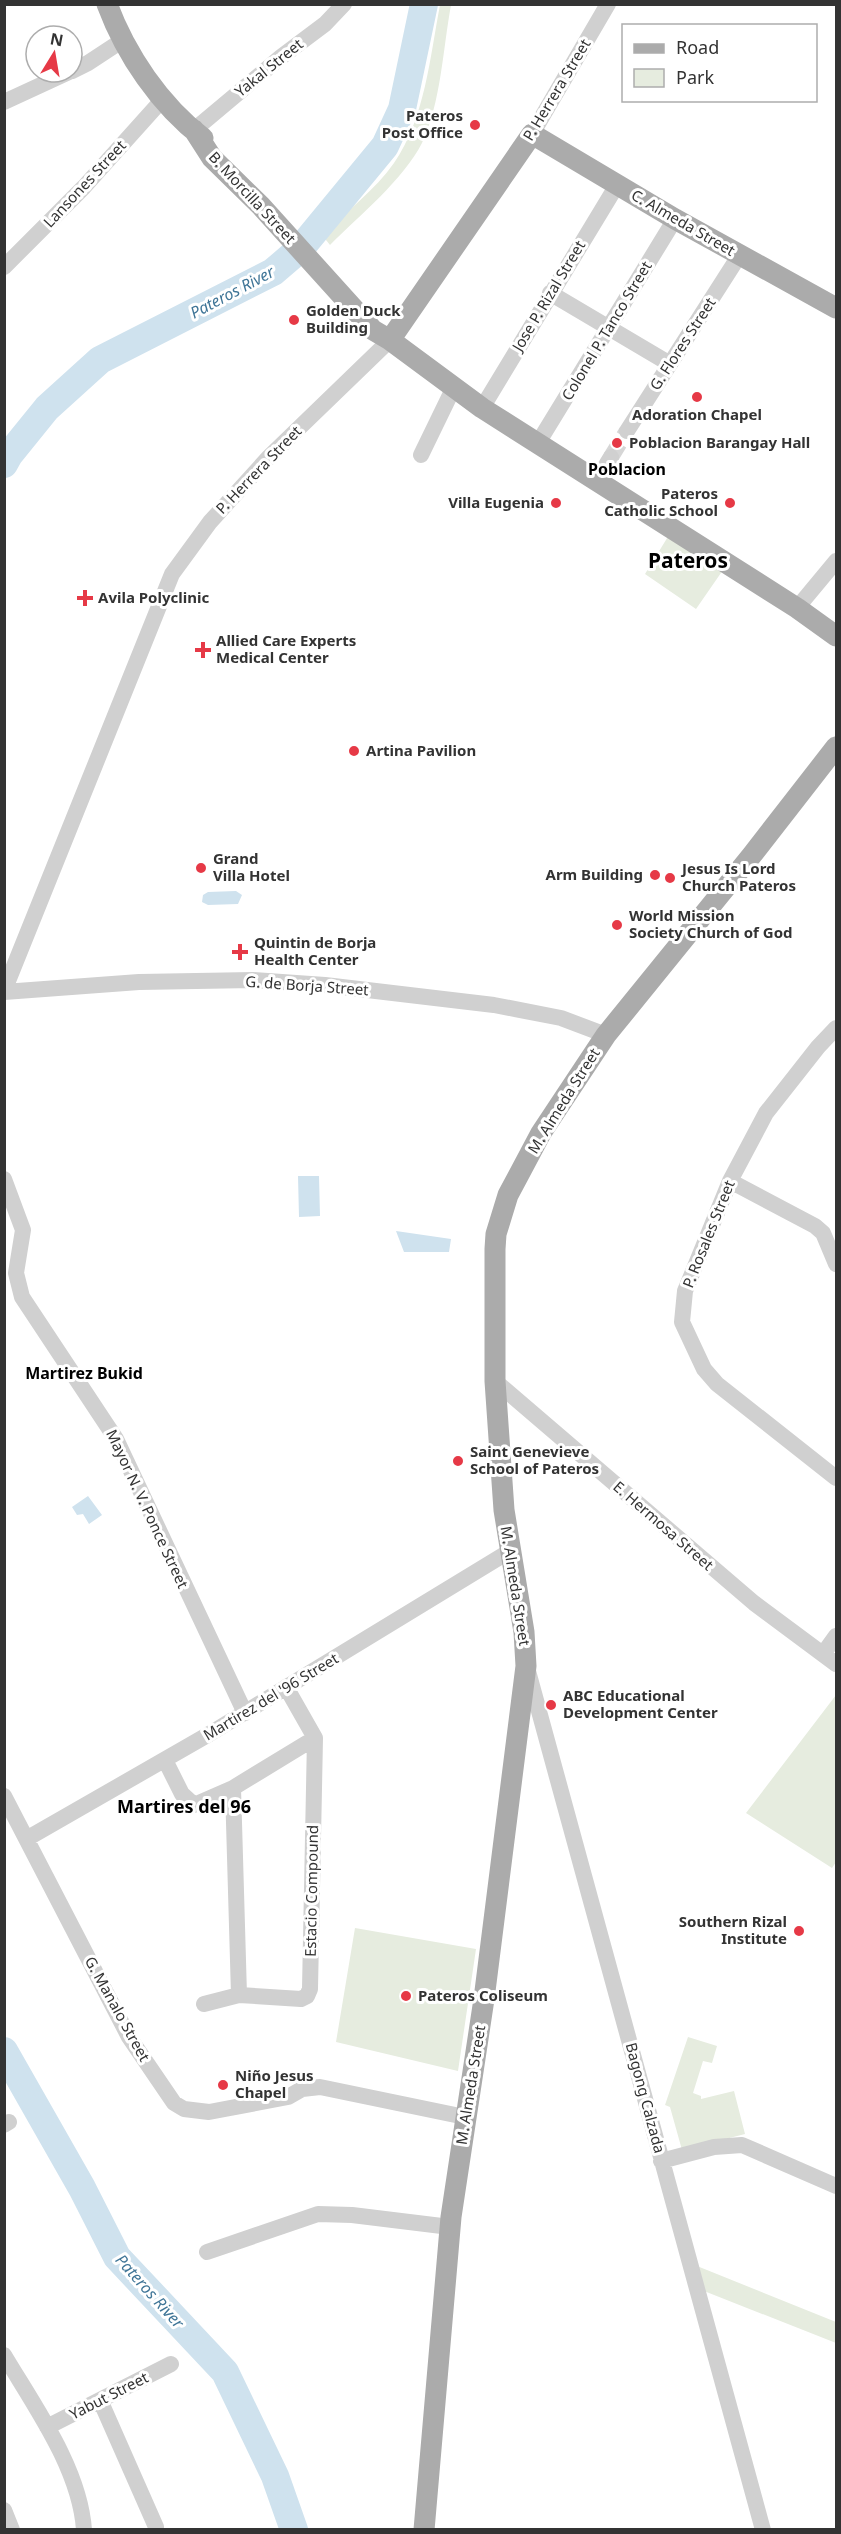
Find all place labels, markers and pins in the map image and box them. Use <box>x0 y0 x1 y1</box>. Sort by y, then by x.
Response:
place label: Pateros Post Office <box>382 105 463 142</box>
marker: Pateros Post Office <box>468 118 482 132</box>
place label: Golden Duck Building <box>306 300 401 337</box>
marker: Golden Duck Building <box>287 313 301 327</box>
marker: Adoration Chapel <box>690 390 704 404</box>
place label: Adoration Chapel <box>632 404 762 424</box>
place label: Poblacion Barangay Hall <box>629 432 810 452</box>
marker: Poblacion Barangay Hall <box>610 436 624 450</box>
place label: Pateros Catholic School <box>604 483 718 520</box>
place label: Villa Eugenia <box>448 492 544 512</box>
marker: Villa Eugenia <box>549 496 563 510</box>
marker: Pateros Catholic School <box>723 496 737 510</box>
place label: Avila Polyclinic <box>98 587 209 607</box>
marker: Avila Polyclinic <box>76 589 94 607</box>
place label: Allied Care Experts Medical Center <box>216 630 356 667</box>
marker: Allied Care Experts Medical Center <box>194 641 212 659</box>
place label: Artina Pavilion <box>366 740 476 760</box>
marker: Artina Pavilion <box>347 744 361 758</box>
place label: Grand Villa Hotel <box>213 848 290 885</box>
place label: Jesus Is Lord Church Pateros <box>680 858 796 895</box>
marker: Grand Villa Hotel <box>194 861 208 875</box>
place label: Arm Building <box>546 864 643 884</box>
marker: Arm Building <box>648 868 662 882</box>
marker: Jesus Is Lord Church Pateros <box>663 871 677 885</box>
place label: World Mission Society Church of God <box>629 905 793 942</box>
marker: World Mission Society Church of God <box>610 918 624 932</box>
place label: Quintin de Borja Health Center <box>254 932 376 969</box>
marker: Quintin de Borja Health Center <box>231 943 249 961</box>
place label: Saint Genevieve School of Pateros <box>470 1441 599 1478</box>
marker: Saint Genevieve School of Pateros <box>451 1454 465 1468</box>
place label: ABC Educational Development Center <box>563 1685 718 1722</box>
marker: ABC Educational Development Center <box>544 1698 558 1712</box>
place label: Southern Rizal Institute <box>679 1911 787 1948</box>
marker: Southern Rizal Institute <box>792 1924 806 1938</box>
place label: Pateros Coliseum <box>418 1985 548 2005</box>
marker: Pateros Coliseum <box>399 1989 413 2003</box>
place label: Niño Jesus Chapel <box>235 2065 313 2102</box>
marker: Niño Jesus Chapel <box>216 2078 230 2092</box>

